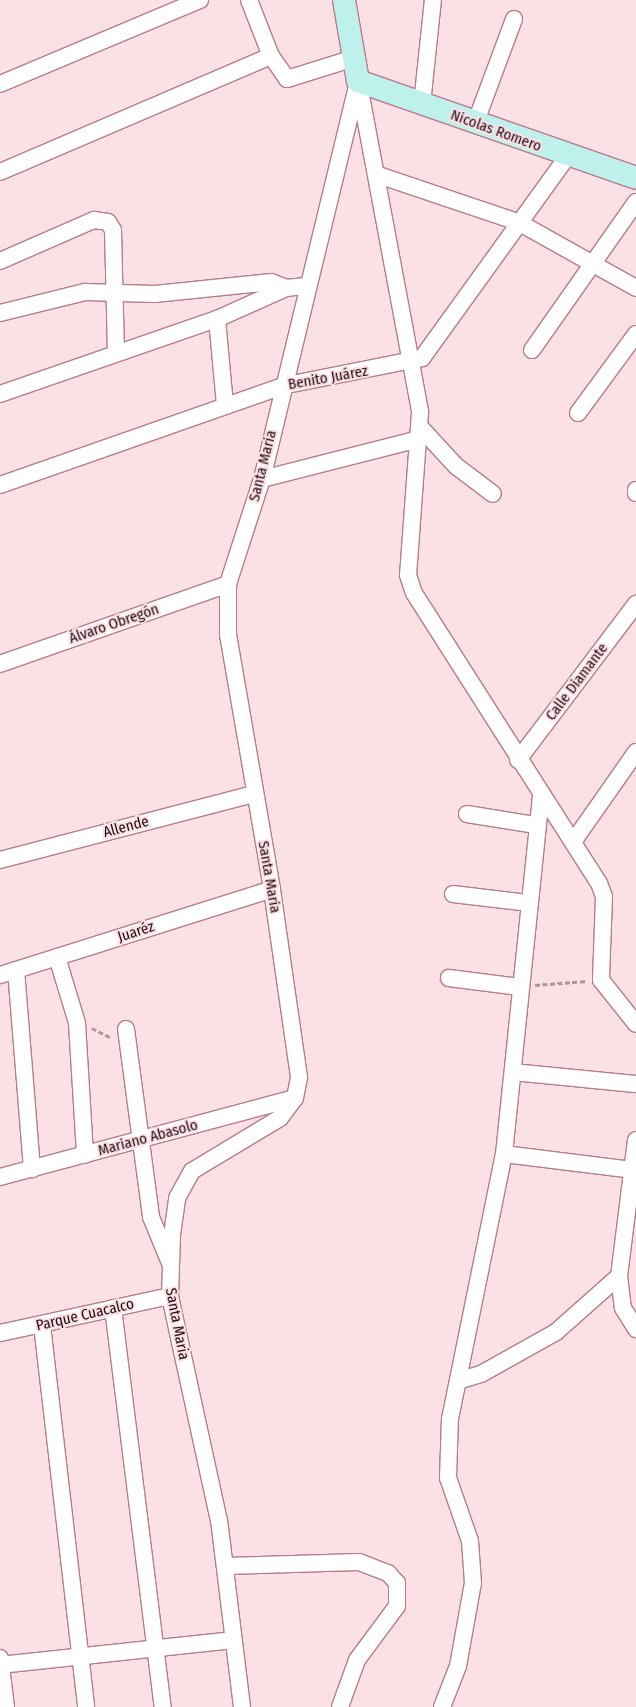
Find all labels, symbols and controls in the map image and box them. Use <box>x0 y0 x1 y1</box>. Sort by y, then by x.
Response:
street label: Nicolas Romero <box>448 106 544 156</box>
street label: Benito Juárez <box>287 362 369 394</box>
street label: Santa Maria <box>245 429 281 503</box>
street label: Álvaro Obregón <box>67 600 161 648</box>
street label: Calle Diamante <box>542 640 612 724</box>
street label: Allende <box>101 812 151 842</box>
street label: Santa Maria <box>254 840 284 914</box>
street label: Juaréz <box>115 918 157 946</box>
street label: Mariano Abasolo <box>96 1116 200 1160</box>
street label: Santa Maria <box>161 1287 193 1361</box>
street label: Parque Cuacalco <box>34 1295 136 1335</box>

